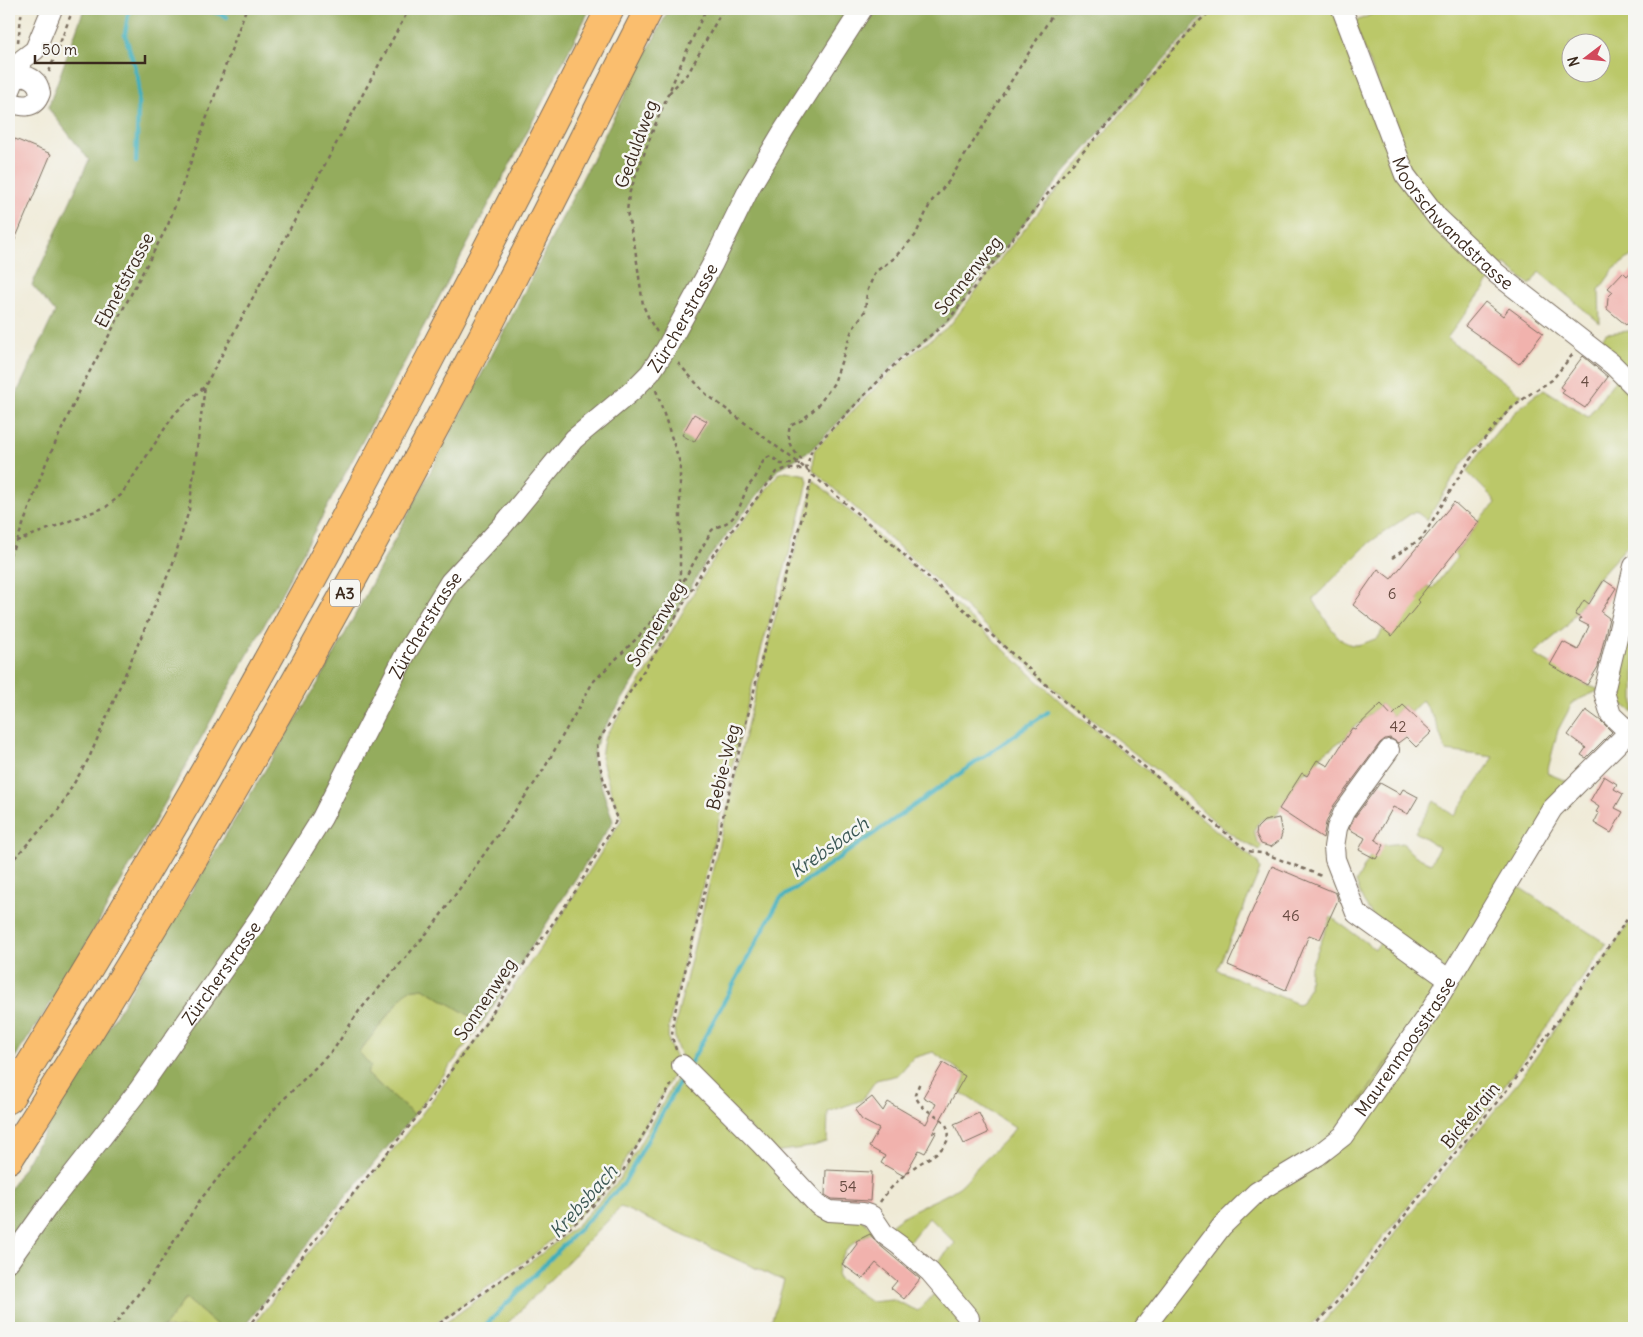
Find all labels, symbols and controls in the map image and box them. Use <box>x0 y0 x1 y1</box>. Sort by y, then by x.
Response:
scale bar <box>35 32 145 64</box>
north arrow <box>1560 32 1610 82</box>
text: 50 m <box>42 40 77 59</box>
text: N <box>1564 54 1583 69</box>
street label: Geduldweg <box>609 97 663 191</box>
street label: Moorschwandstrasse <box>1387 153 1519 294</box>
street label: Ebnetstrasse <box>89 228 159 332</box>
street label: Sonnenweg <box>929 231 1007 319</box>
street label: Zürcherstrasse <box>642 259 722 376</box>
house number: 4 <box>1581 372 1590 391</box>
street label: Zürcherstrasse <box>384 566 466 682</box>
street label: Sonnenweg <box>622 577 690 671</box>
road number: A3 <box>330 580 360 606</box>
house number: 6 <box>1388 584 1396 603</box>
house number: 42 <box>1390 717 1406 736</box>
street label: Bebie-Weg <box>701 722 745 812</box>
water label: Krebsbach <box>785 811 874 883</box>
house number: 46 <box>1282 906 1300 925</box>
street label: Zürcherstrasse <box>177 916 265 1029</box>
street label: Sonnenweg <box>449 953 521 1045</box>
street label: Maurenmoosstrasse <box>1349 972 1460 1121</box>
street label: Bickelrain <box>1436 1077 1504 1153</box>
water label: Krebsbach <box>544 1159 623 1243</box>
house number: 54 <box>839 1177 857 1196</box>

